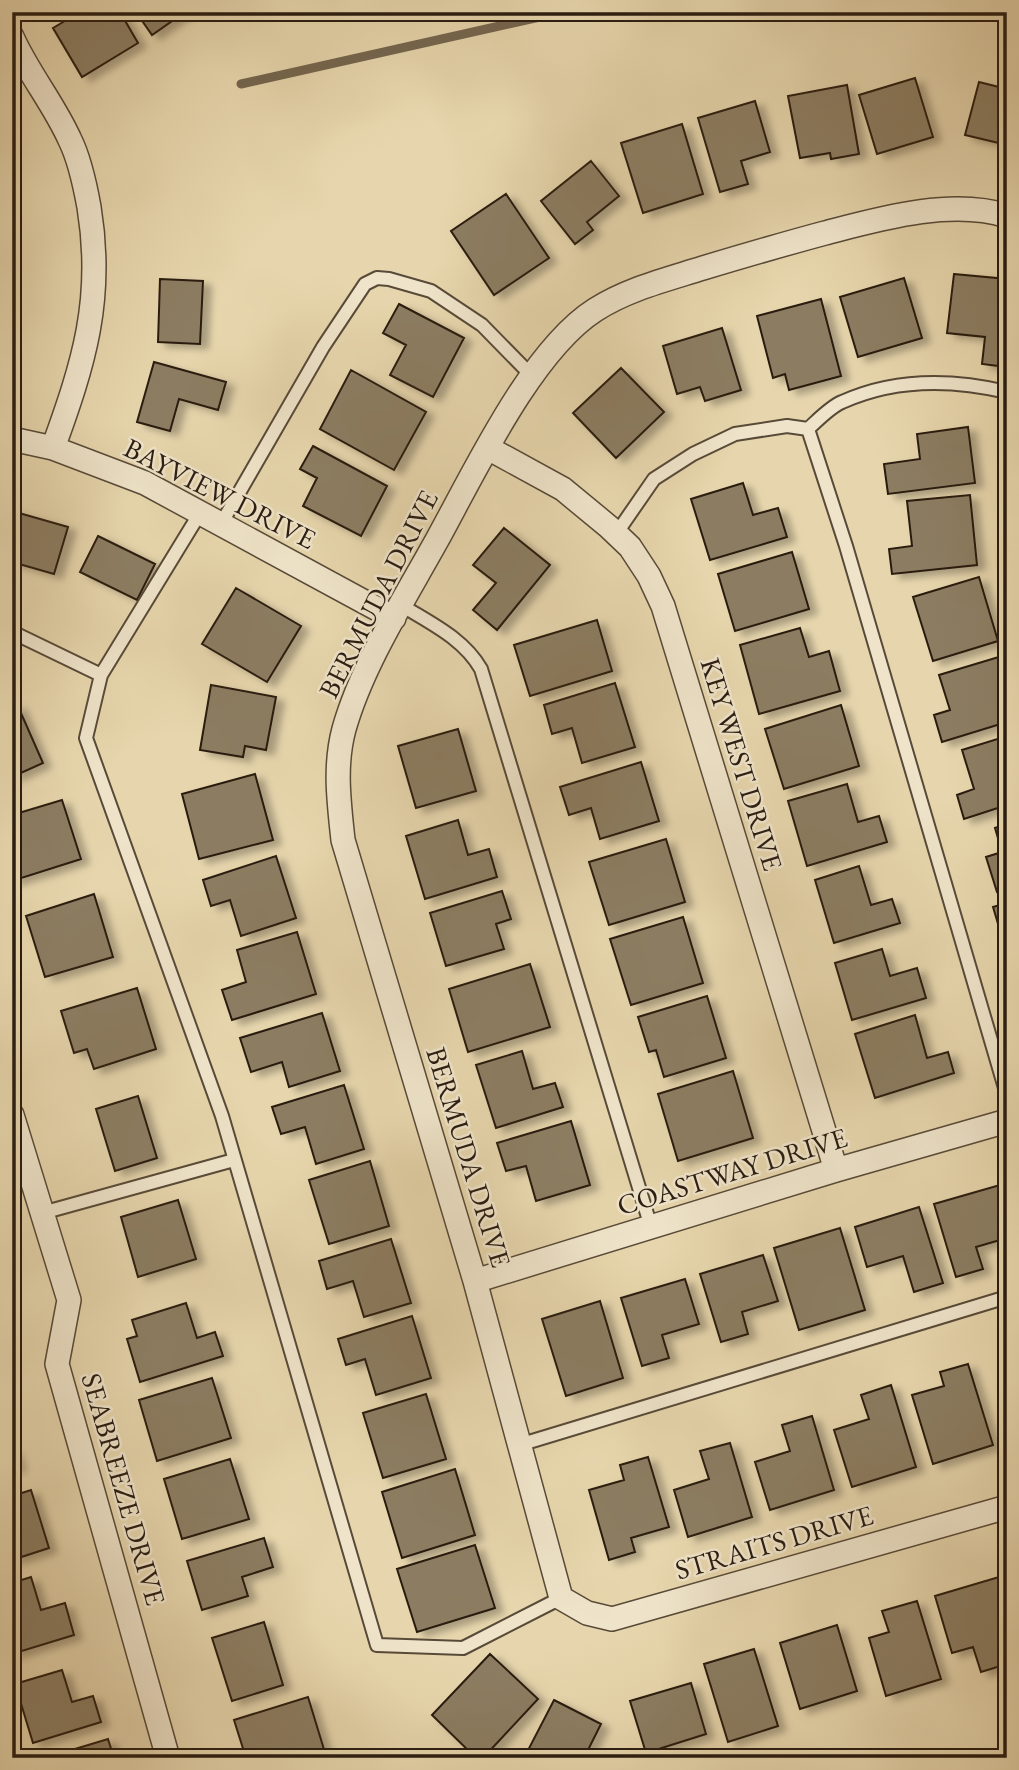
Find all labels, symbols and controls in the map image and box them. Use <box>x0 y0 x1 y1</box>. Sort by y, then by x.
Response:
street label: BAYVIEW DRIVE <box>118 429 322 557</box>
street label: BERMUDA DRIVE <box>310 484 446 704</box>
street label: KEY WEST DRIVE <box>693 653 792 875</box>
street label: BERMUDA DRIVE <box>418 1042 520 1272</box>
street label: COASTWAY DRIVE <box>612 1119 852 1223</box>
street label: SEABREEZE DRIVE <box>74 1369 174 1609</box>
street label: STRAITS DRIVE <box>671 1496 877 1587</box>

